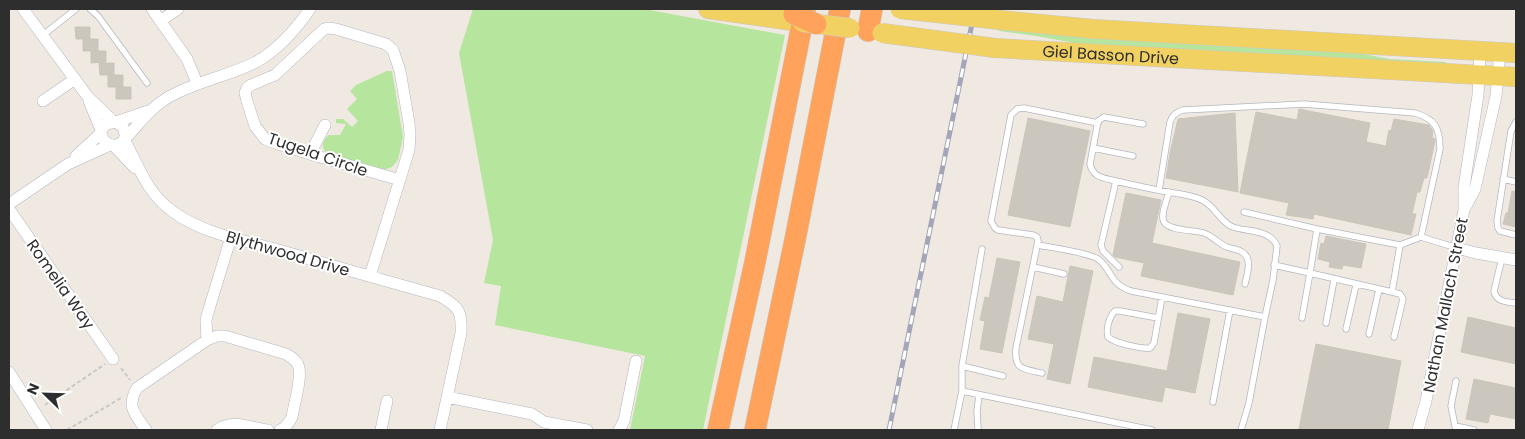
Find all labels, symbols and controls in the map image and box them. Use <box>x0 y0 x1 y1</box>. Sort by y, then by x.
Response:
street label: Giel Basson Drive <box>1042 40 1180 70</box>
street label: Tugela Circle <box>265 127 371 182</box>
street label: Nathan Mallach Street <box>1417 215 1474 395</box>
street label: Blythwood Drive <box>223 225 352 282</box>
street label: Romelia Way <box>21 235 100 334</box>
north arrow <box>20 369 70 419</box>
text: N <box>22 380 44 398</box>

